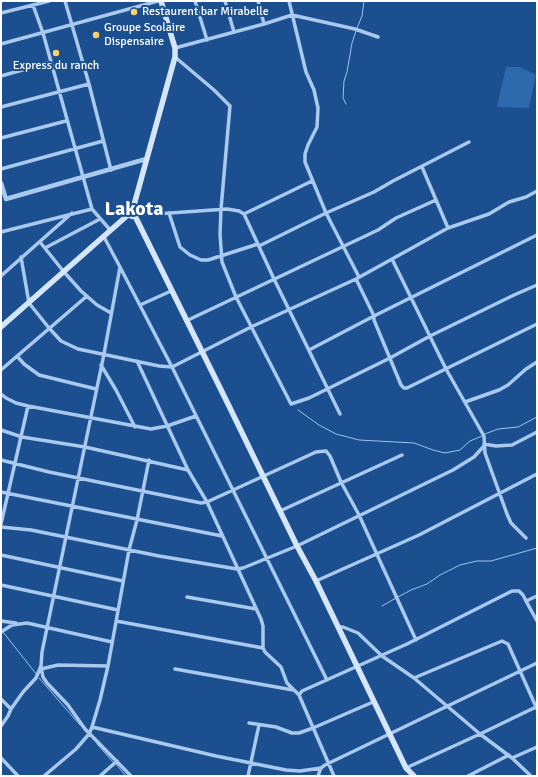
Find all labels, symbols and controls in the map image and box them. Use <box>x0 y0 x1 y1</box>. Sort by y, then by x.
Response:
place label: Restaurent bar Mirabelle <box>142 5 269 19</box>
marker: Restaurent bar Mirabelle <box>129 7 139 17</box>
place label: Groupe Scolaire Dispensaire <box>104 21 185 49</box>
marker: Groupe Scolaire Dispensaire <box>91 30 101 40</box>
marker: Express du ranch <box>51 48 61 58</box>
place label: Express du ranch <box>13 59 99 73</box>
district label: Lakota <box>104 198 164 222</box>

